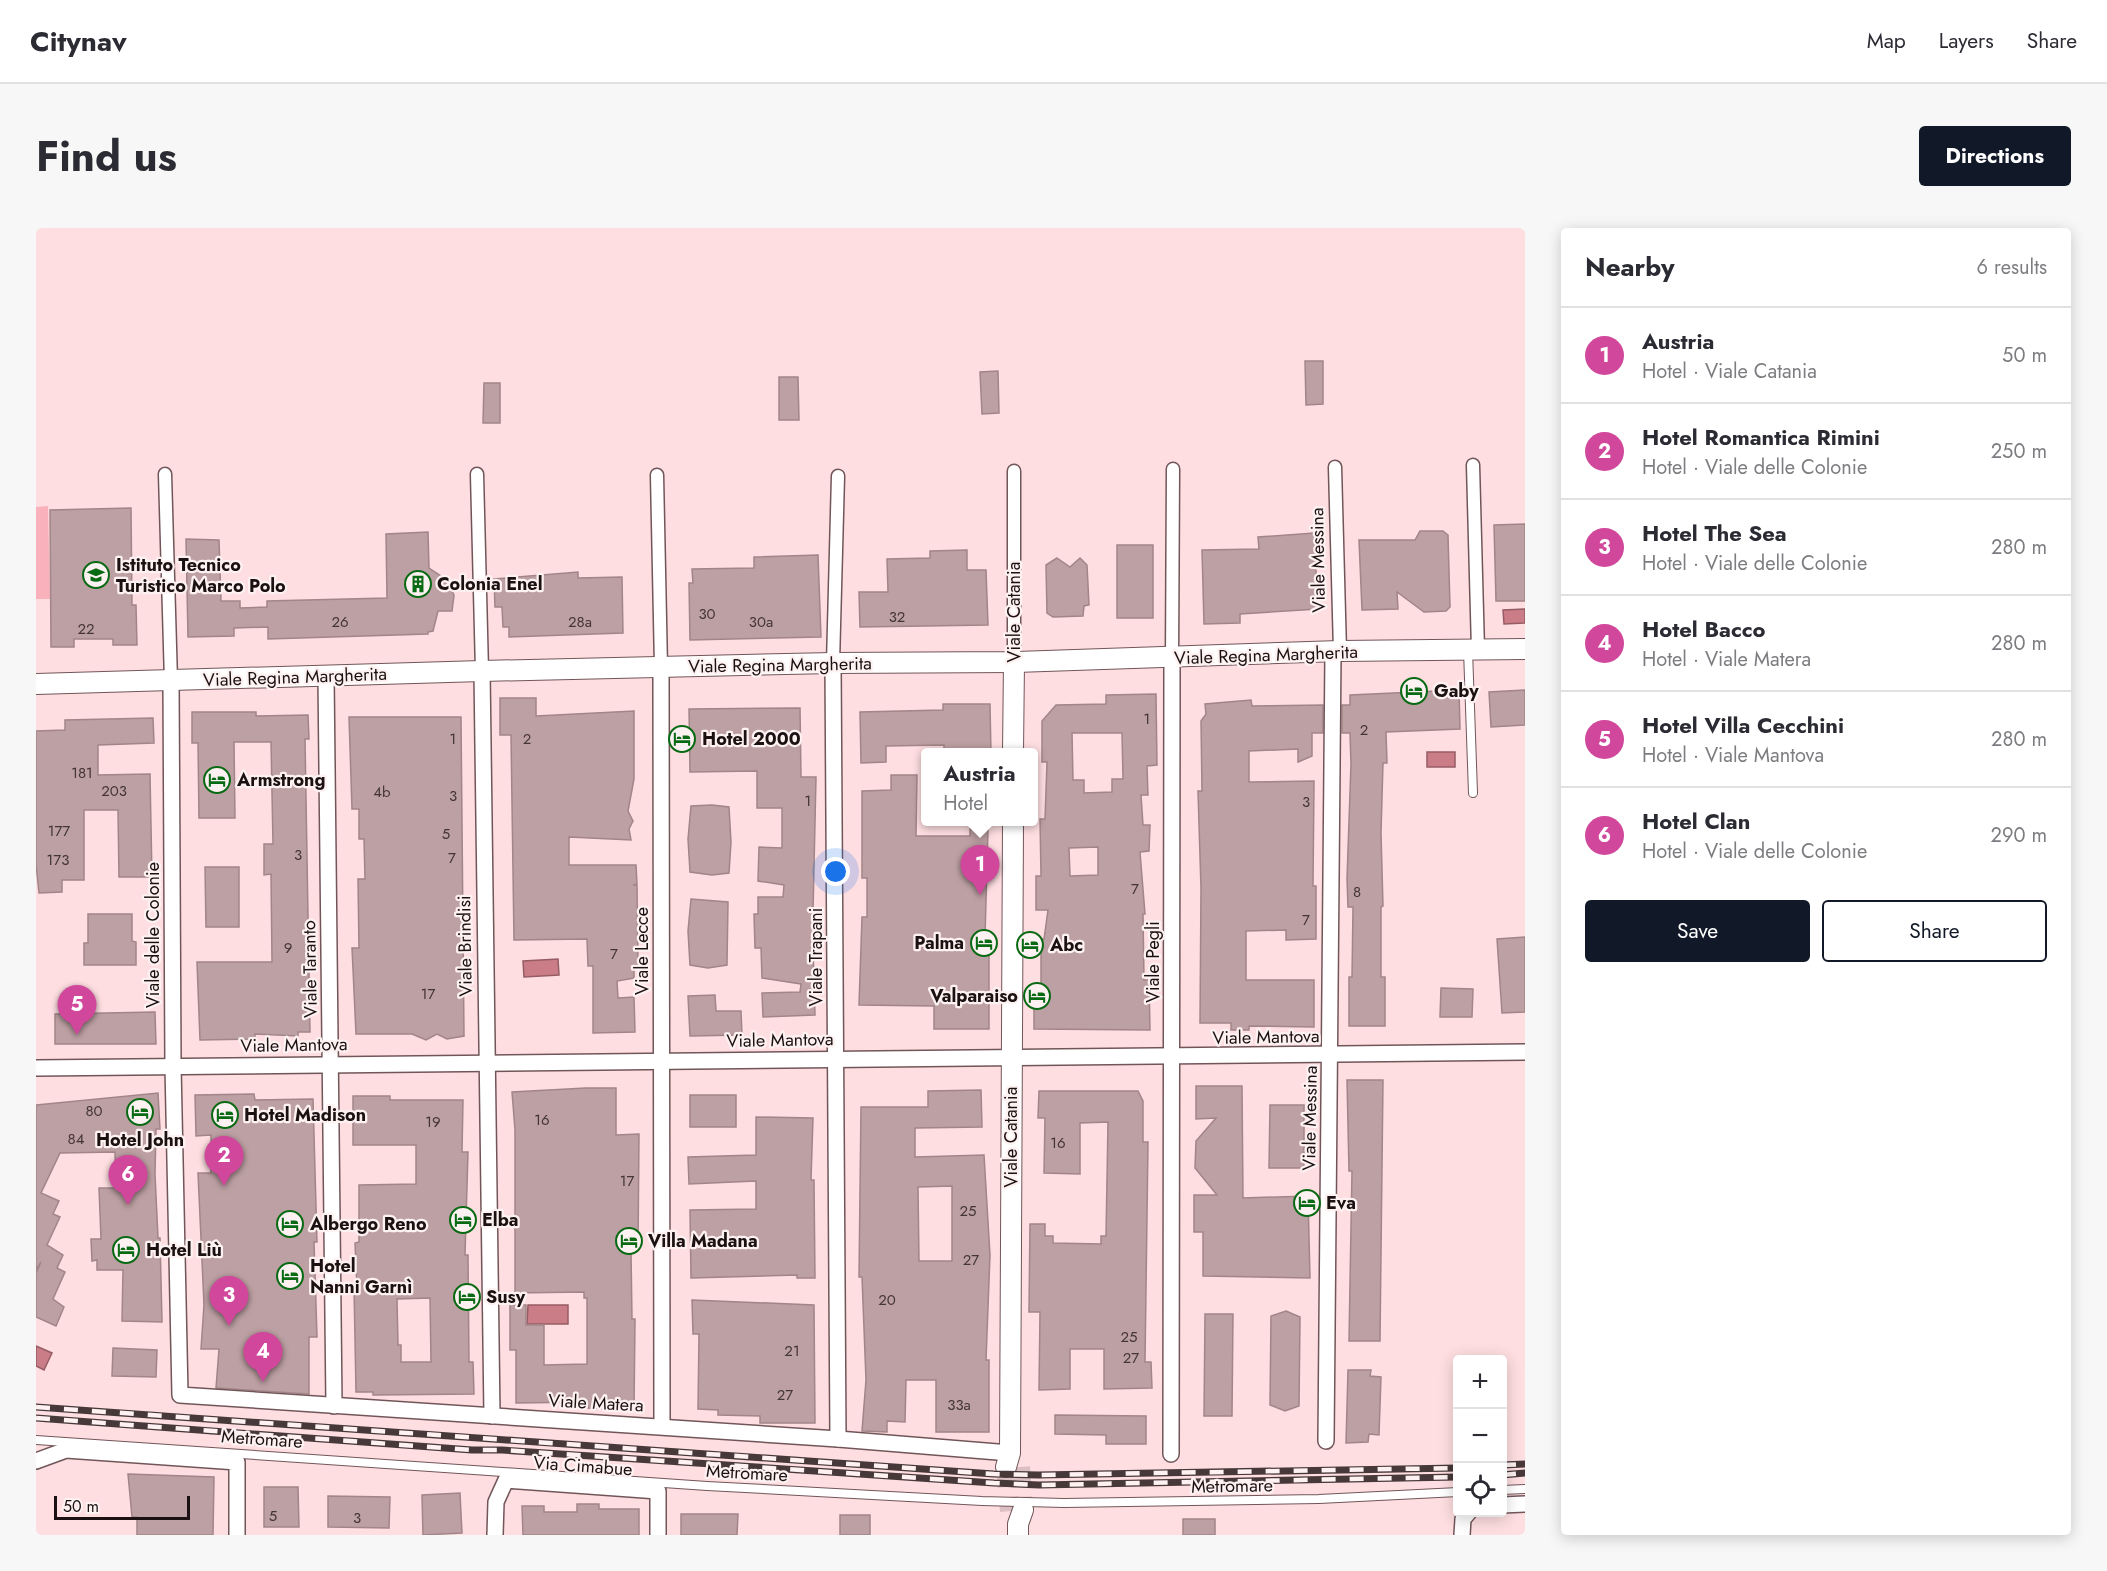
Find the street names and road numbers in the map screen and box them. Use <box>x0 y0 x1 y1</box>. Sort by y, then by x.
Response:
street label: Viale Messina <box>1304 507 1332 613</box>
street label: Viale Catania <box>1001 562 1027 662</box>
street label: Viale Regina Margherita <box>1174 639 1358 671</box>
street label: Viale Regina Margherita <box>688 650 872 680</box>
street label: Viale Regina Margherita <box>203 661 387 693</box>
street label: Viale delle Colonie <box>140 862 166 1008</box>
street label: Viale Brindisi <box>451 895 479 997</box>
street label: Viale Lecce <box>629 907 655 995</box>
street label: Viale Trapani <box>803 908 829 1006</box>
street label: Viale Taranto <box>296 920 324 1018</box>
street label: Viale Pegli <box>1140 921 1166 1003</box>
street label: Viale Mantova <box>1212 1023 1320 1051</box>
street label: Viale Mantova <box>726 1026 834 1054</box>
street label: Viale Mantova <box>240 1031 348 1059</box>
street label: Viale Messina <box>1296 1065 1324 1171</box>
street label: Viale Catania <box>998 1087 1024 1187</box>
street label: Viale Matera <box>548 1388 644 1418</box>
street label: Metromare <box>220 1423 304 1455</box>
street label: Via Cimabue <box>533 1450 633 1482</box>
street label: Metromare <box>705 1458 789 1488</box>
street label: Metromare <box>1191 1472 1273 1500</box>

